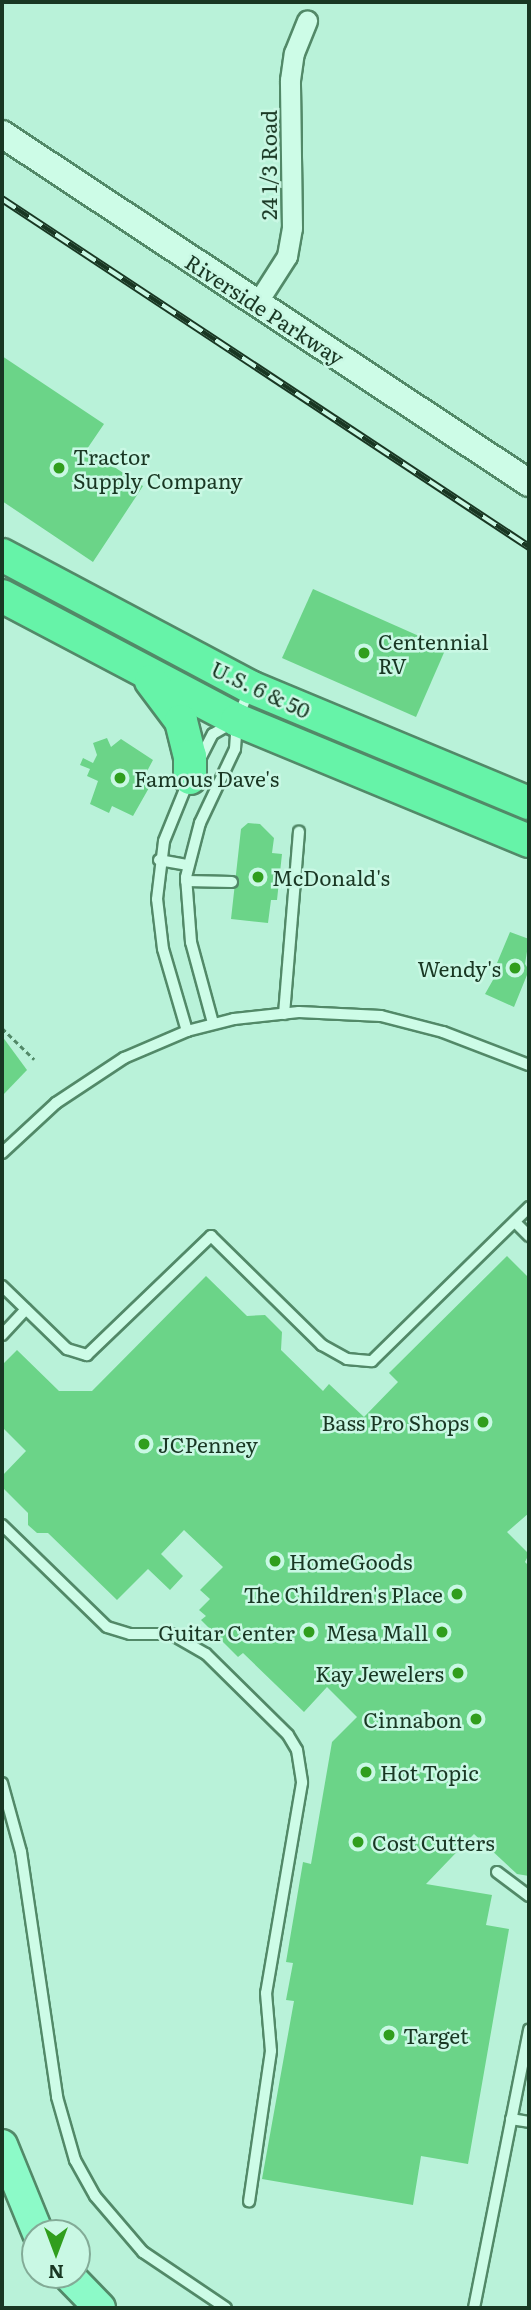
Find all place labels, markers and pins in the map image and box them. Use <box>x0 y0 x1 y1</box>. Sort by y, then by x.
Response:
place label: Tractor Supply Company <box>73 443 243 493</box>
marker: Tractor Supply Company <box>51 460 67 476</box>
place label: Centennial RV <box>378 628 489 678</box>
marker: Centennial RV <box>356 645 372 661</box>
place label: Famous Dave's <box>134 765 279 791</box>
marker: Famous Dave's <box>112 770 128 786</box>
place label: McDonald's <box>272 864 390 890</box>
marker: McDonald's <box>250 869 266 885</box>
place label: Wendy's <box>417 955 501 981</box>
marker: Wendy's <box>507 960 523 976</box>
place label: Bass Pro Shops <box>321 1409 469 1435</box>
marker: Bass Pro Shops <box>475 1414 491 1430</box>
place label: JCPenney <box>158 1431 258 1457</box>
marker: JCPenney <box>136 1436 152 1452</box>
place label: HomeGoods <box>289 1548 412 1574</box>
marker: HomeGoods <box>267 1553 283 1569</box>
place label: The Children's Place <box>244 1581 443 1607</box>
marker: The Children's Place <box>449 1586 465 1602</box>
place label: Guitar Center <box>158 1619 295 1645</box>
place label: Mesa Mall <box>326 1619 428 1645</box>
marker: Guitar Center <box>301 1624 317 1640</box>
marker: Mesa Mall <box>434 1624 450 1640</box>
place label: Kay Jewelers <box>315 1660 444 1686</box>
marker: Kay Jewelers <box>450 1665 466 1681</box>
place label: Cinnabon <box>363 1706 462 1732</box>
marker: Cinnabon <box>468 1711 484 1727</box>
place label: Hot Topic <box>380 1759 479 1785</box>
marker: Hot Topic <box>358 1764 374 1780</box>
place label: Cost Cutters <box>372 1829 495 1855</box>
marker: Cost Cutters <box>350 1834 366 1850</box>
place label: Target <box>403 2022 468 2048</box>
marker: Target <box>381 2027 397 2043</box>

